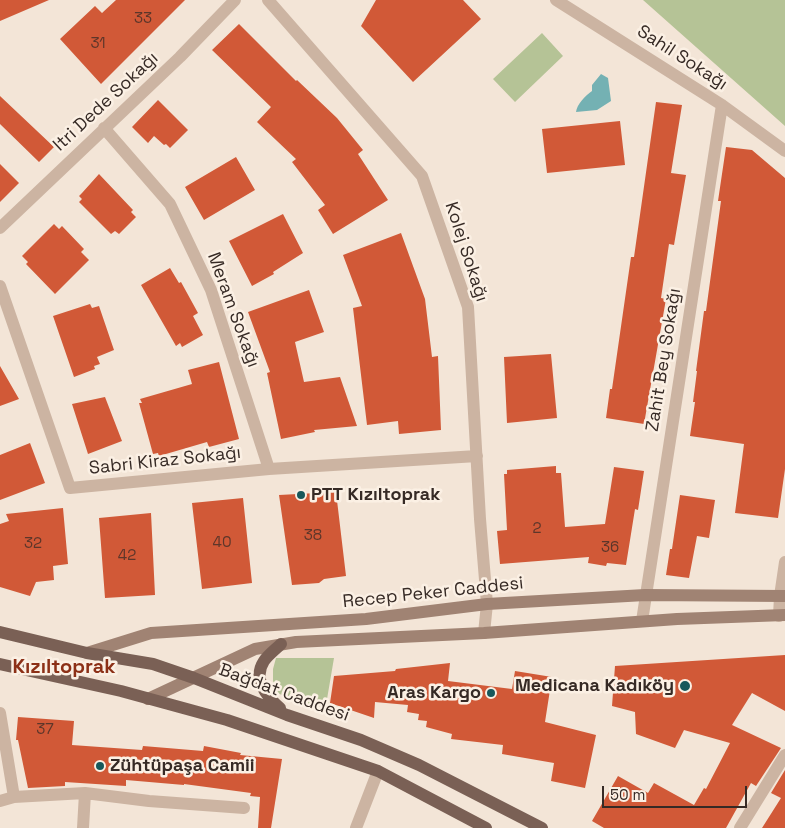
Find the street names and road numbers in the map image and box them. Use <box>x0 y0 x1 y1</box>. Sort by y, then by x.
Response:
street label: Sahil Sokağı <box>633 21 731 95</box>
street label: Itri Dede Sokağı <box>49 48 163 156</box>
street label: Kolej Sokağı <box>440 199 492 305</box>
street label: Meram Sokağı <box>202 250 264 370</box>
street label: Zahit Bey Sokağı <box>642 287 686 433</box>
street label: Sabri Kiraz Sokağı <box>88 442 242 480</box>
street label: Recep Peker Caddesi <box>342 573 524 613</box>
street label: Bağdat Caddesi <box>216 659 352 727</box>

